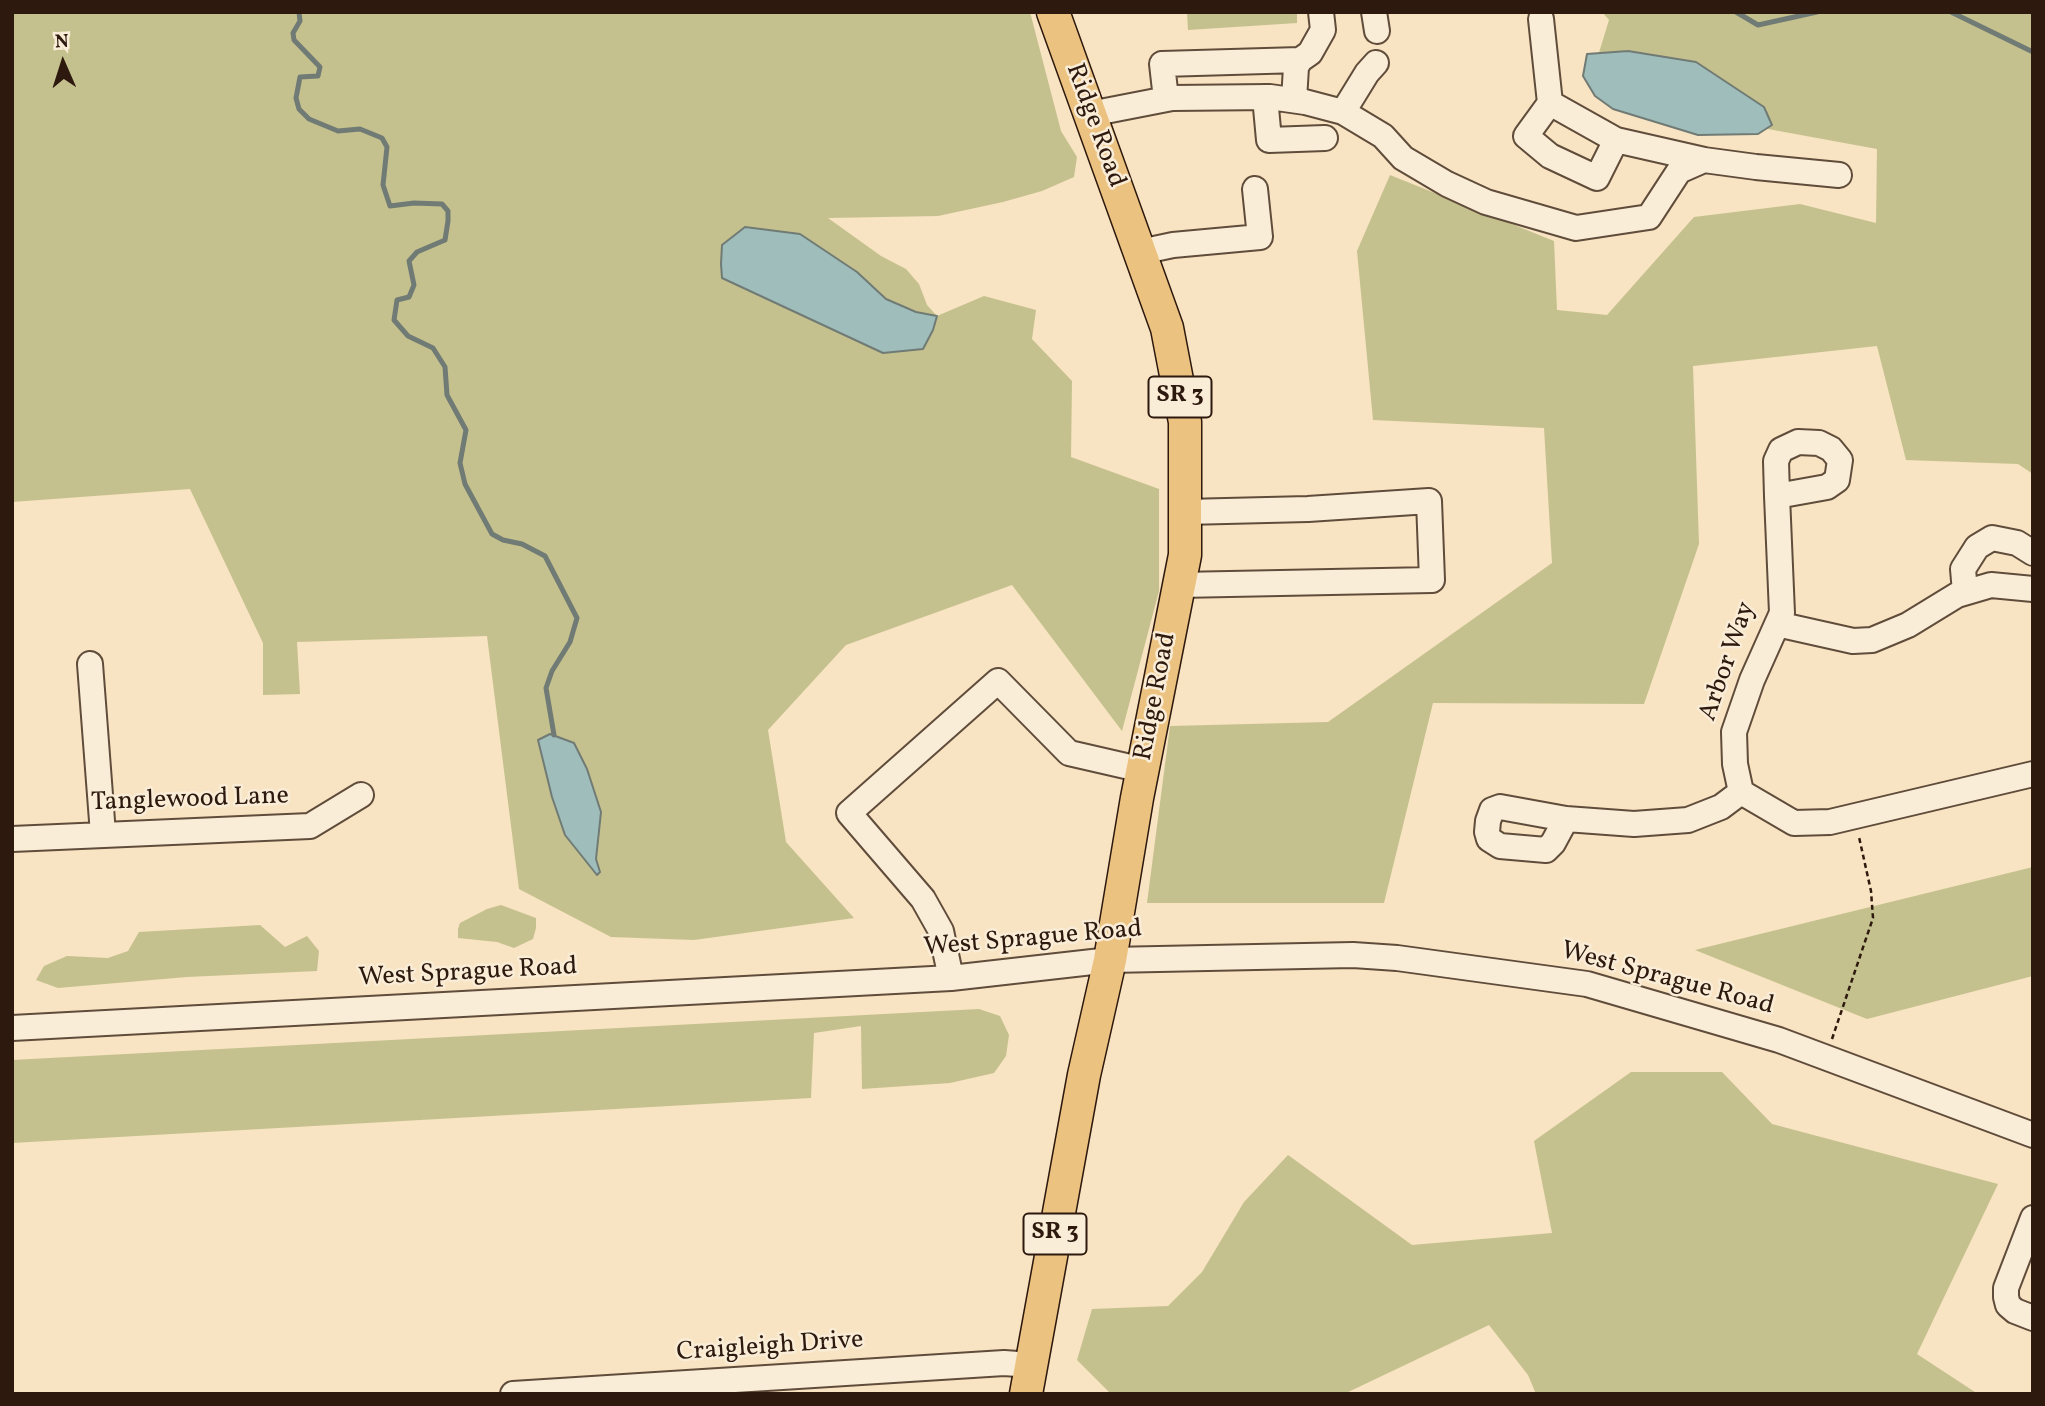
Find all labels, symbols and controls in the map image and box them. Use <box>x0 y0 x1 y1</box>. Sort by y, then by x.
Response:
north arrow <box>28 28 98 98</box>
text: N <box>54 29 69 55</box>
street label: Ridge Road <box>1057 60 1131 192</box>
road number: SR 3 <box>1148 376 1212 418</box>
street label: Arbor Way <box>1694 598 1764 726</box>
street label: Ridge Road <box>1129 630 1185 764</box>
street label: Tanglewood Lane <box>91 782 289 820</box>
street label: West Sprague Road <box>923 915 1143 965</box>
street label: West Sprague Road <box>1557 937 1777 1023</box>
street label: West Sprague Road <box>358 953 578 995</box>
road number: SR 3 <box>1024 1214 1086 1254</box>
street label: Craigleigh Drive <box>675 1326 865 1370</box>

